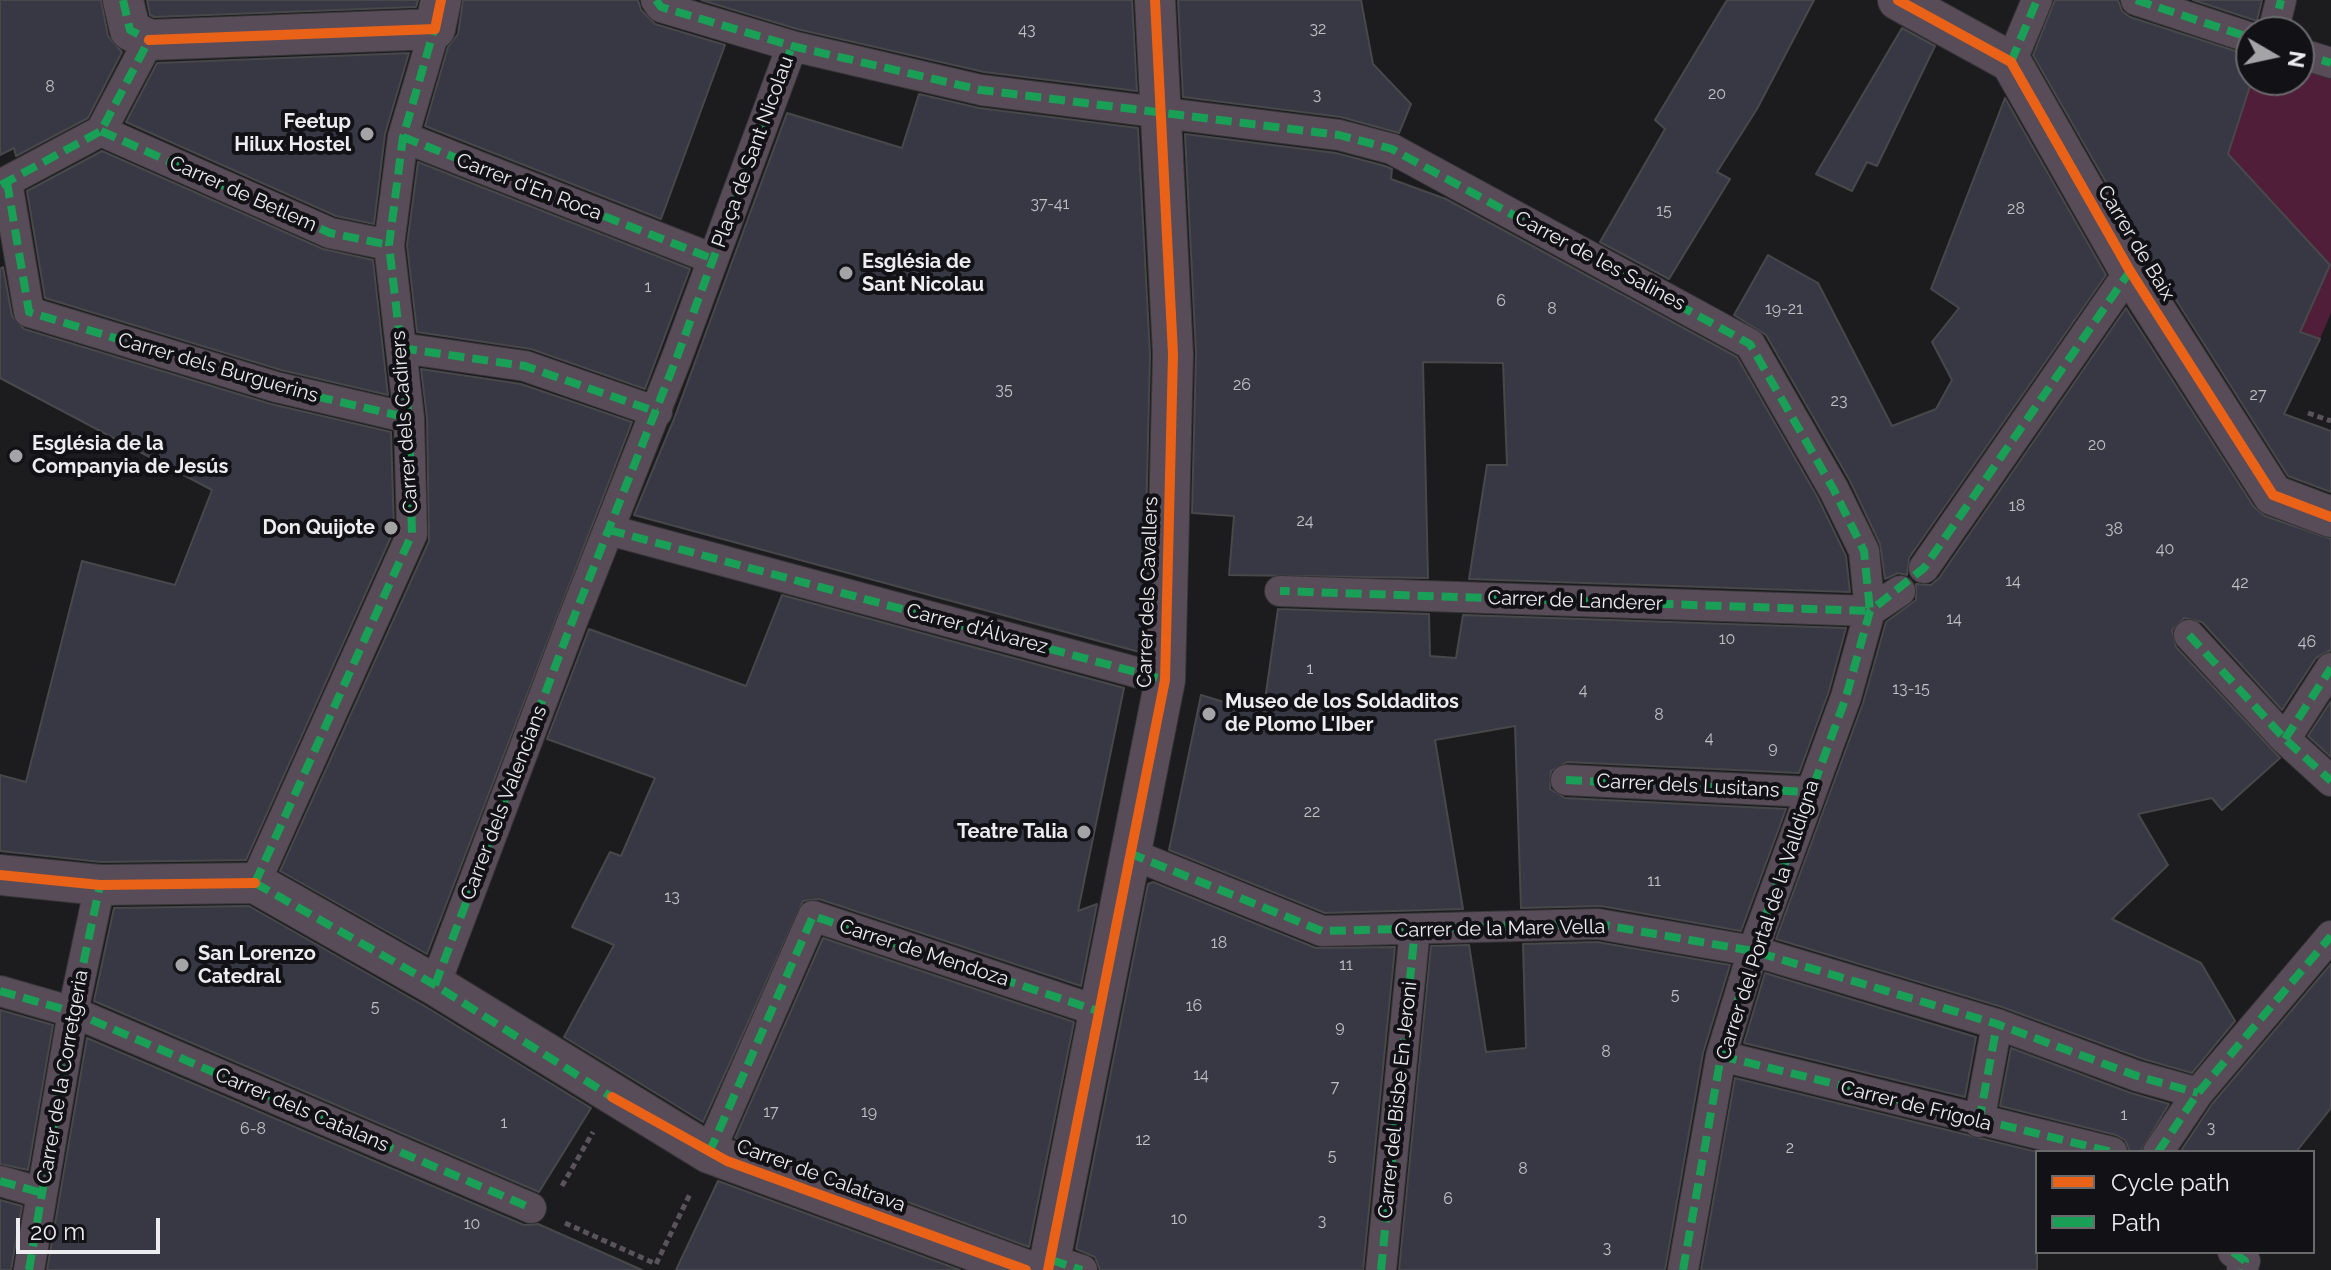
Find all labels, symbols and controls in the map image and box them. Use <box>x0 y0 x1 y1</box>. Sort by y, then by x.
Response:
north arrow <box>2235 16 2315 96</box>
house number: 32 <box>1310 19 1326 39</box>
house number: 43 <box>1018 20 1036 40</box>
text: N <box>2283 49 2311 70</box>
street label: Plaça de Sant Nicolau <box>707 53 799 251</box>
house number: 8 <box>45 77 55 97</box>
house number: 20 <box>1708 84 1726 104</box>
house number: 3 <box>1313 85 1321 105</box>
place label: Feetup Hilux Hostel <box>234 110 351 157</box>
marker: Feetup Hilux Hostel <box>358 125 376 143</box>
street label: Carrer d'En Roca <box>453 148 605 226</box>
street label: Carrer de Betlem <box>166 151 320 237</box>
street label: Carrer de Baix <box>2092 181 2180 305</box>
house number: 37-41 <box>1031 194 1069 214</box>
house number: 28 <box>2007 199 2025 219</box>
house number: 15 <box>1656 201 1672 221</box>
street label: Carrer de les Salines <box>1511 206 1689 316</box>
place label: Església de Sant Nicolau <box>862 250 984 297</box>
marker: Església de Sant Nicolau <box>837 264 855 282</box>
house number: 1 <box>645 277 651 297</box>
house number: 6 <box>1496 291 1506 311</box>
house number: 8 <box>1547 299 1557 319</box>
house number: 19-21 <box>1765 299 1803 319</box>
street label: Carrer dels Burguerins <box>115 328 321 408</box>
street label: Carrer dels Cadirers <box>387 330 423 514</box>
house number: 26 <box>1233 375 1251 395</box>
house number: 35 <box>995 380 1013 400</box>
house number: 27 <box>2250 385 2266 405</box>
house number: 23 <box>1831 391 1847 411</box>
place label: Església de la Companyia de Jesús <box>32 432 228 479</box>
house number: 20 <box>2088 435 2106 455</box>
marker: Església de la Companyia de Jesús <box>7 447 25 465</box>
street label: Carrer dels Cavallers <box>1133 496 1163 688</box>
house number: 18 <box>2009 496 2025 516</box>
house number: 24 <box>1296 511 1314 531</box>
place label: Don Quijote <box>262 516 375 540</box>
marker: Don Quijote <box>382 519 400 537</box>
house number: 38 <box>2105 519 2123 539</box>
house number: 40 <box>2156 539 2174 559</box>
house number: 14 <box>2005 571 2021 591</box>
house number: 42 <box>2231 573 2249 593</box>
street label: Carrer de Landerer <box>1487 586 1663 616</box>
street label: Carrer d'Álvarez <box>904 599 1050 659</box>
house number: 14 <box>1946 609 1962 629</box>
house number: 10 <box>1719 629 1735 649</box>
house number: 46 <box>2298 632 2316 652</box>
house number: 1 <box>1307 659 1313 679</box>
house number: 13-15 <box>1892 679 1930 699</box>
house number: 4 <box>1579 680 1587 700</box>
place label: Museo de los Soldaditos de Plomo L'Iber <box>1225 690 1459 737</box>
street label: Carrer dels Valencians <box>456 702 552 904</box>
marker: Museo de los Soldaditos de Plomo L'Iber <box>1200 705 1218 723</box>
house number: 8 <box>1654 705 1664 725</box>
house number: 4 <box>1705 728 1713 748</box>
house number: 9 <box>1768 738 1778 758</box>
street label: Carrer dels Lusitans <box>1596 769 1780 803</box>
street label: Carrer del Portal de la Valldigna <box>1711 777 1825 1063</box>
house number: 22 <box>1304 802 1320 822</box>
place label: Teatre Talia <box>957 820 1068 844</box>
marker: Teatre Talia <box>1075 823 1093 841</box>
house number: 11 <box>1647 871 1661 891</box>
house number: 13 <box>664 887 680 907</box>
street label: Carrer de Mendoza <box>836 914 1012 992</box>
street label: Carrer de la Mare Vella <box>1395 915 1605 943</box>
house number: 18 <box>1211 933 1227 953</box>
place label: San Lorenzo Catedral <box>198 942 316 989</box>
house number: 11 <box>1339 955 1353 975</box>
marker: San Lorenzo Catedral <box>173 956 191 974</box>
street label: Carrer de la Corretgeria <box>32 968 94 1186</box>
street label: Carrer del Bisbe En Jeroni <box>1374 980 1422 1220</box>
house number: 5 <box>1671 985 1679 1005</box>
house number: 16 <box>1186 996 1202 1016</box>
house number: 5 <box>371 997 379 1017</box>
house number: 9 <box>1335 1017 1345 1037</box>
house number: 8 <box>1601 1042 1611 1062</box>
street label: Carrer dels Catalans <box>212 1063 392 1157</box>
house number: 14 <box>1193 1065 1209 1085</box>
street label: Carrer de Frígola <box>1838 1076 1994 1136</box>
house number: 7 <box>1331 1077 1339 1097</box>
house number: 17 <box>763 1102 779 1122</box>
house number: 19 <box>861 1102 877 1122</box>
house number: 1 <box>2121 1105 2127 1125</box>
house number: 1 <box>501 1113 507 1133</box>
house number: 3 <box>2207 1118 2215 1138</box>
house number: 6-8 <box>240 1119 266 1139</box>
house number: 12 <box>1135 1130 1151 1150</box>
street label: Carrer de Calatrava <box>733 1134 909 1218</box>
house number: 2 <box>1786 1138 1794 1158</box>
house number: 5 <box>1328 1146 1336 1166</box>
legend <box>2035 1150 2315 1254</box>
house number: 8 <box>1518 1159 1528 1179</box>
text: Cycle path <box>2111 1168 2230 1197</box>
house number: 6 <box>1443 1189 1453 1209</box>
scale bar <box>20 1202 164 1252</box>
text: Path <box>2111 1208 2161 1237</box>
house number: 10 <box>1171 1209 1187 1229</box>
house number: 3 <box>1318 1211 1326 1231</box>
house number: 10 <box>464 1214 480 1234</box>
text: 20 m <box>30 1217 85 1246</box>
house number: 3 <box>1603 1238 1611 1258</box>

